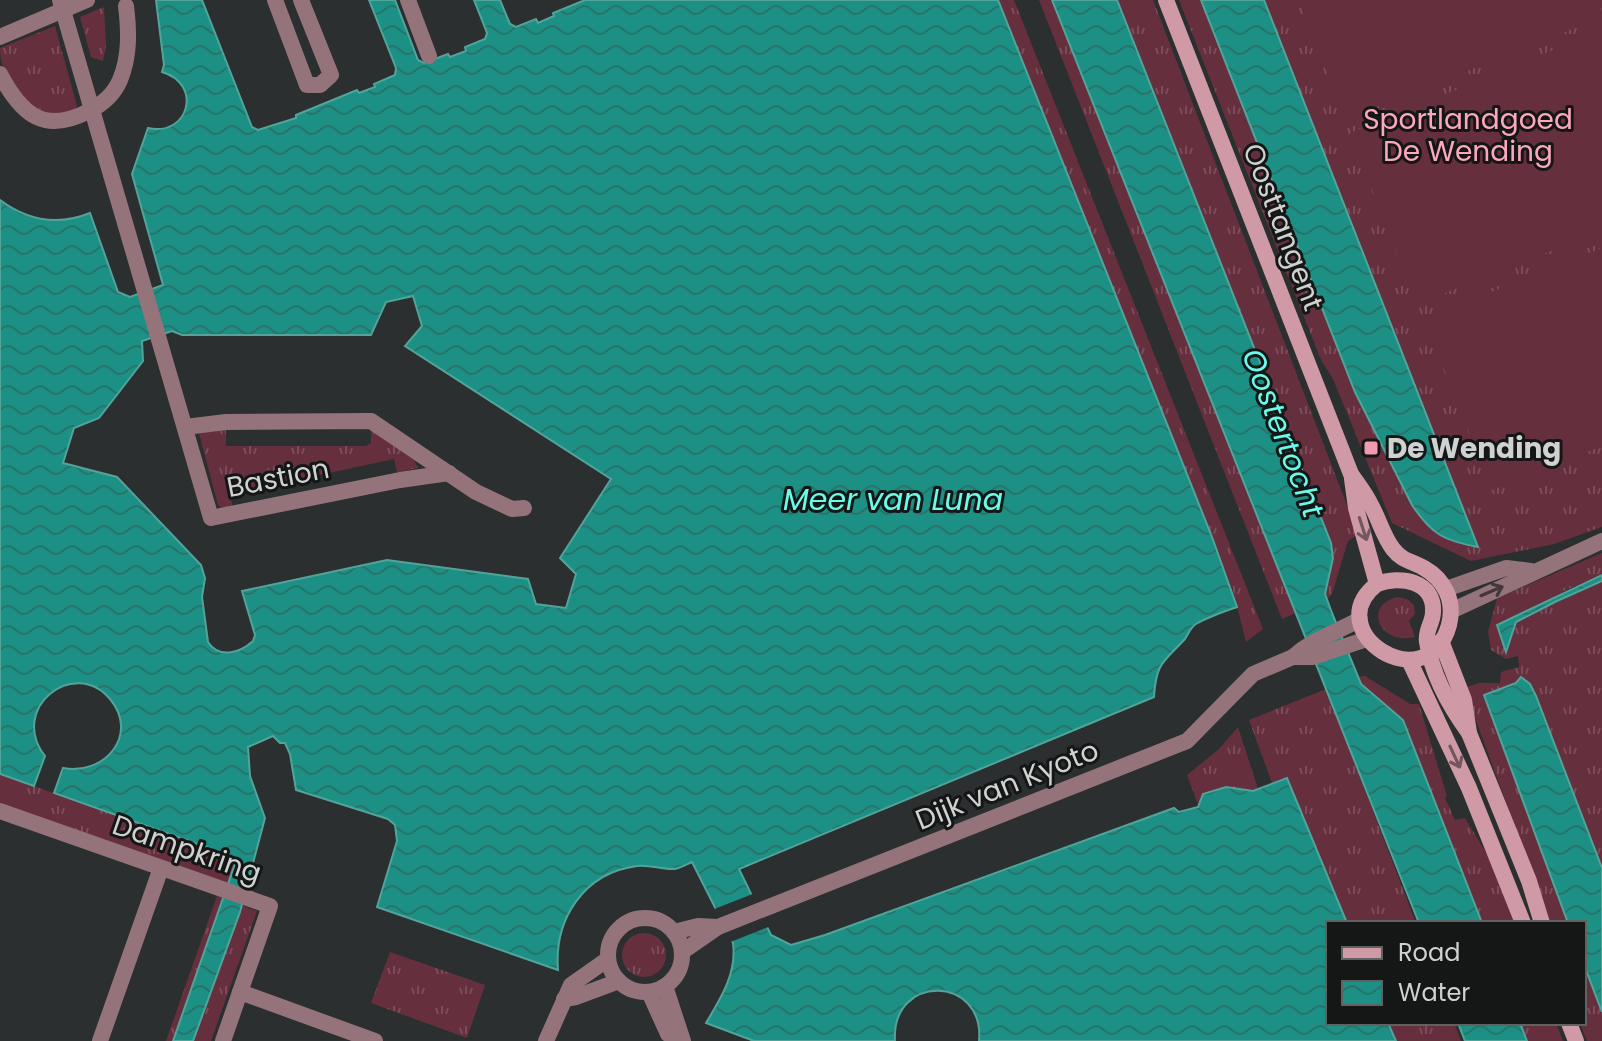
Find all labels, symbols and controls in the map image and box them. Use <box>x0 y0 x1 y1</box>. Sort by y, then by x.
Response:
park label: Sportlandgoed De Wending <box>1363 100 1573 171</box>
street label: Oosttangent <box>1233 138 1333 316</box>
water label: Oostertocht <box>1231 342 1335 525</box>
place label: De Wending <box>1387 429 1561 468</box>
marker: De Wending <box>1362 439 1380 457</box>
street label: Bastion <box>223 449 333 507</box>
water label: Meer van Luna <box>783 478 1003 521</box>
one-way arrow <box>1356 516 1371 542</box>
one-way arrow <box>1479 583 1504 598</box>
street label: Dijk van Kyoto <box>910 731 1104 839</box>
one-way arrow <box>1448 745 1463 769</box>
street label: Dampkring <box>107 805 267 893</box>
legend <box>1326 921 1586 1025</box>
text: Road <box>1398 936 1460 969</box>
text: Water <box>1398 976 1470 1009</box>

